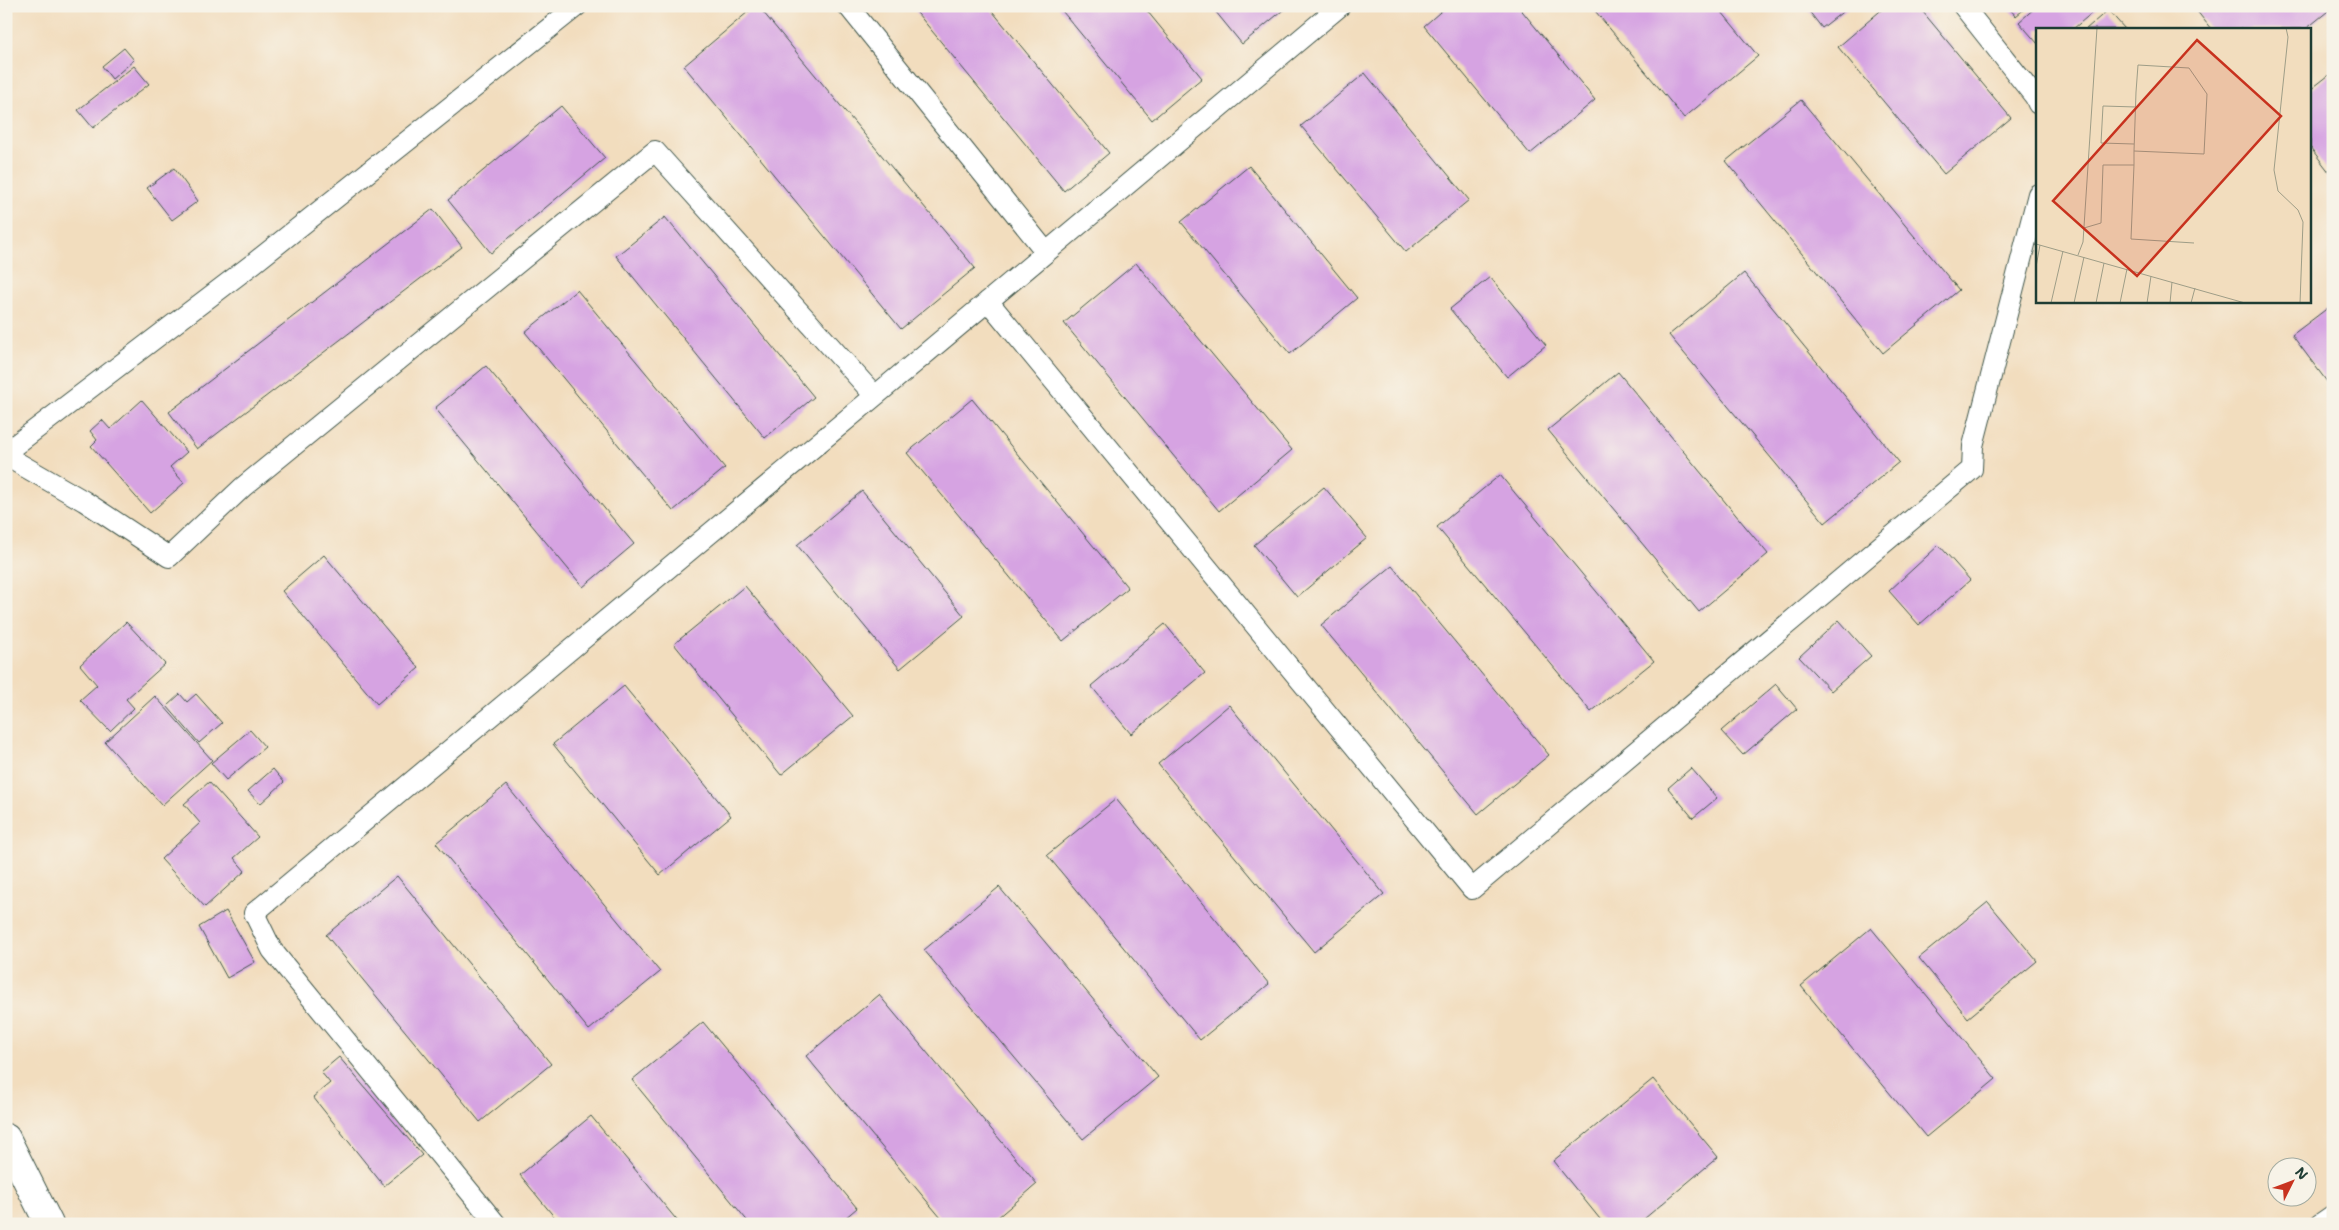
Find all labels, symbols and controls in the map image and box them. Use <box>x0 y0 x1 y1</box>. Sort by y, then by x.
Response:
inset map <box>2036 28 2312 302</box>
north arrow <box>2266 1158 2316 1208</box>
text: N <box>2291 1163 2312 1183</box>

